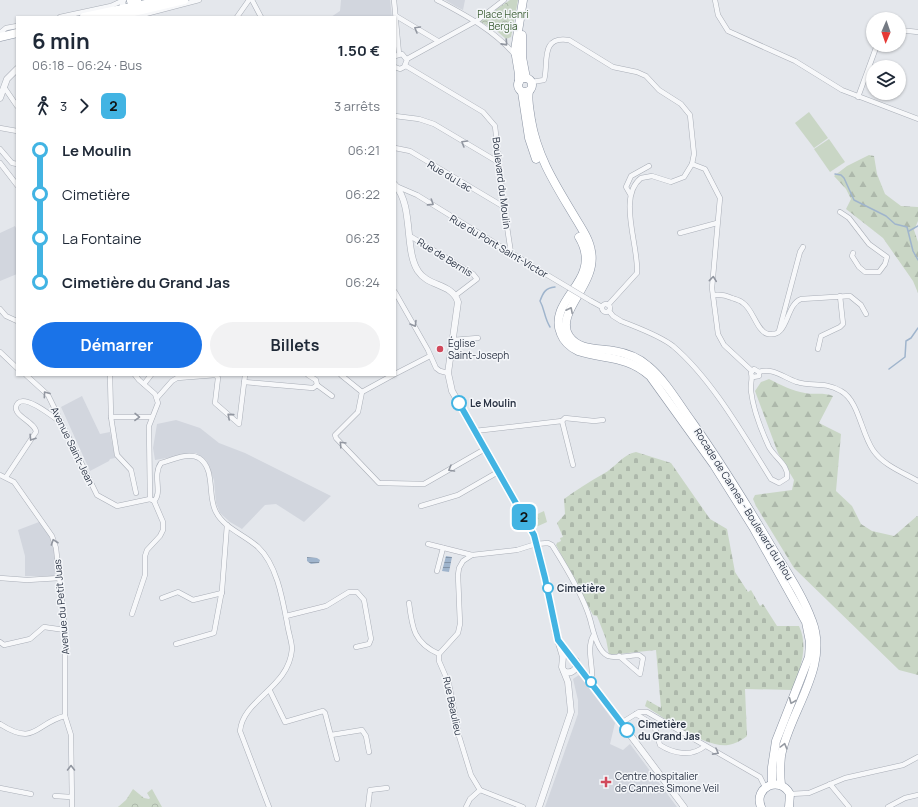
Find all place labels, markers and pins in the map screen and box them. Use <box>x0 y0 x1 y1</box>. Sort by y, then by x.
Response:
place label: Église Saint-Joseph <box>448 336 509 362</box>
marker: Église Saint-Joseph <box>435 344 445 354</box>
marker: Le Moulin <box>451 395 467 411</box>
place label: Le Moulin <box>470 396 516 410</box>
place label: Cimetière <box>557 581 605 595</box>
marker: Cimetière <box>542 582 554 594</box>
unlabelled marker <box>585 676 597 688</box>
place label: Cimetière du Grand Jas <box>638 717 700 743</box>
marker: Cimetière du Grand Jas <box>619 722 635 738</box>
place label: Centre hospitalier de Cannes Simone Veil <box>615 769 719 795</box>
marker: Centre hospitalier de Cannes Simone Veil <box>600 776 612 788</box>

